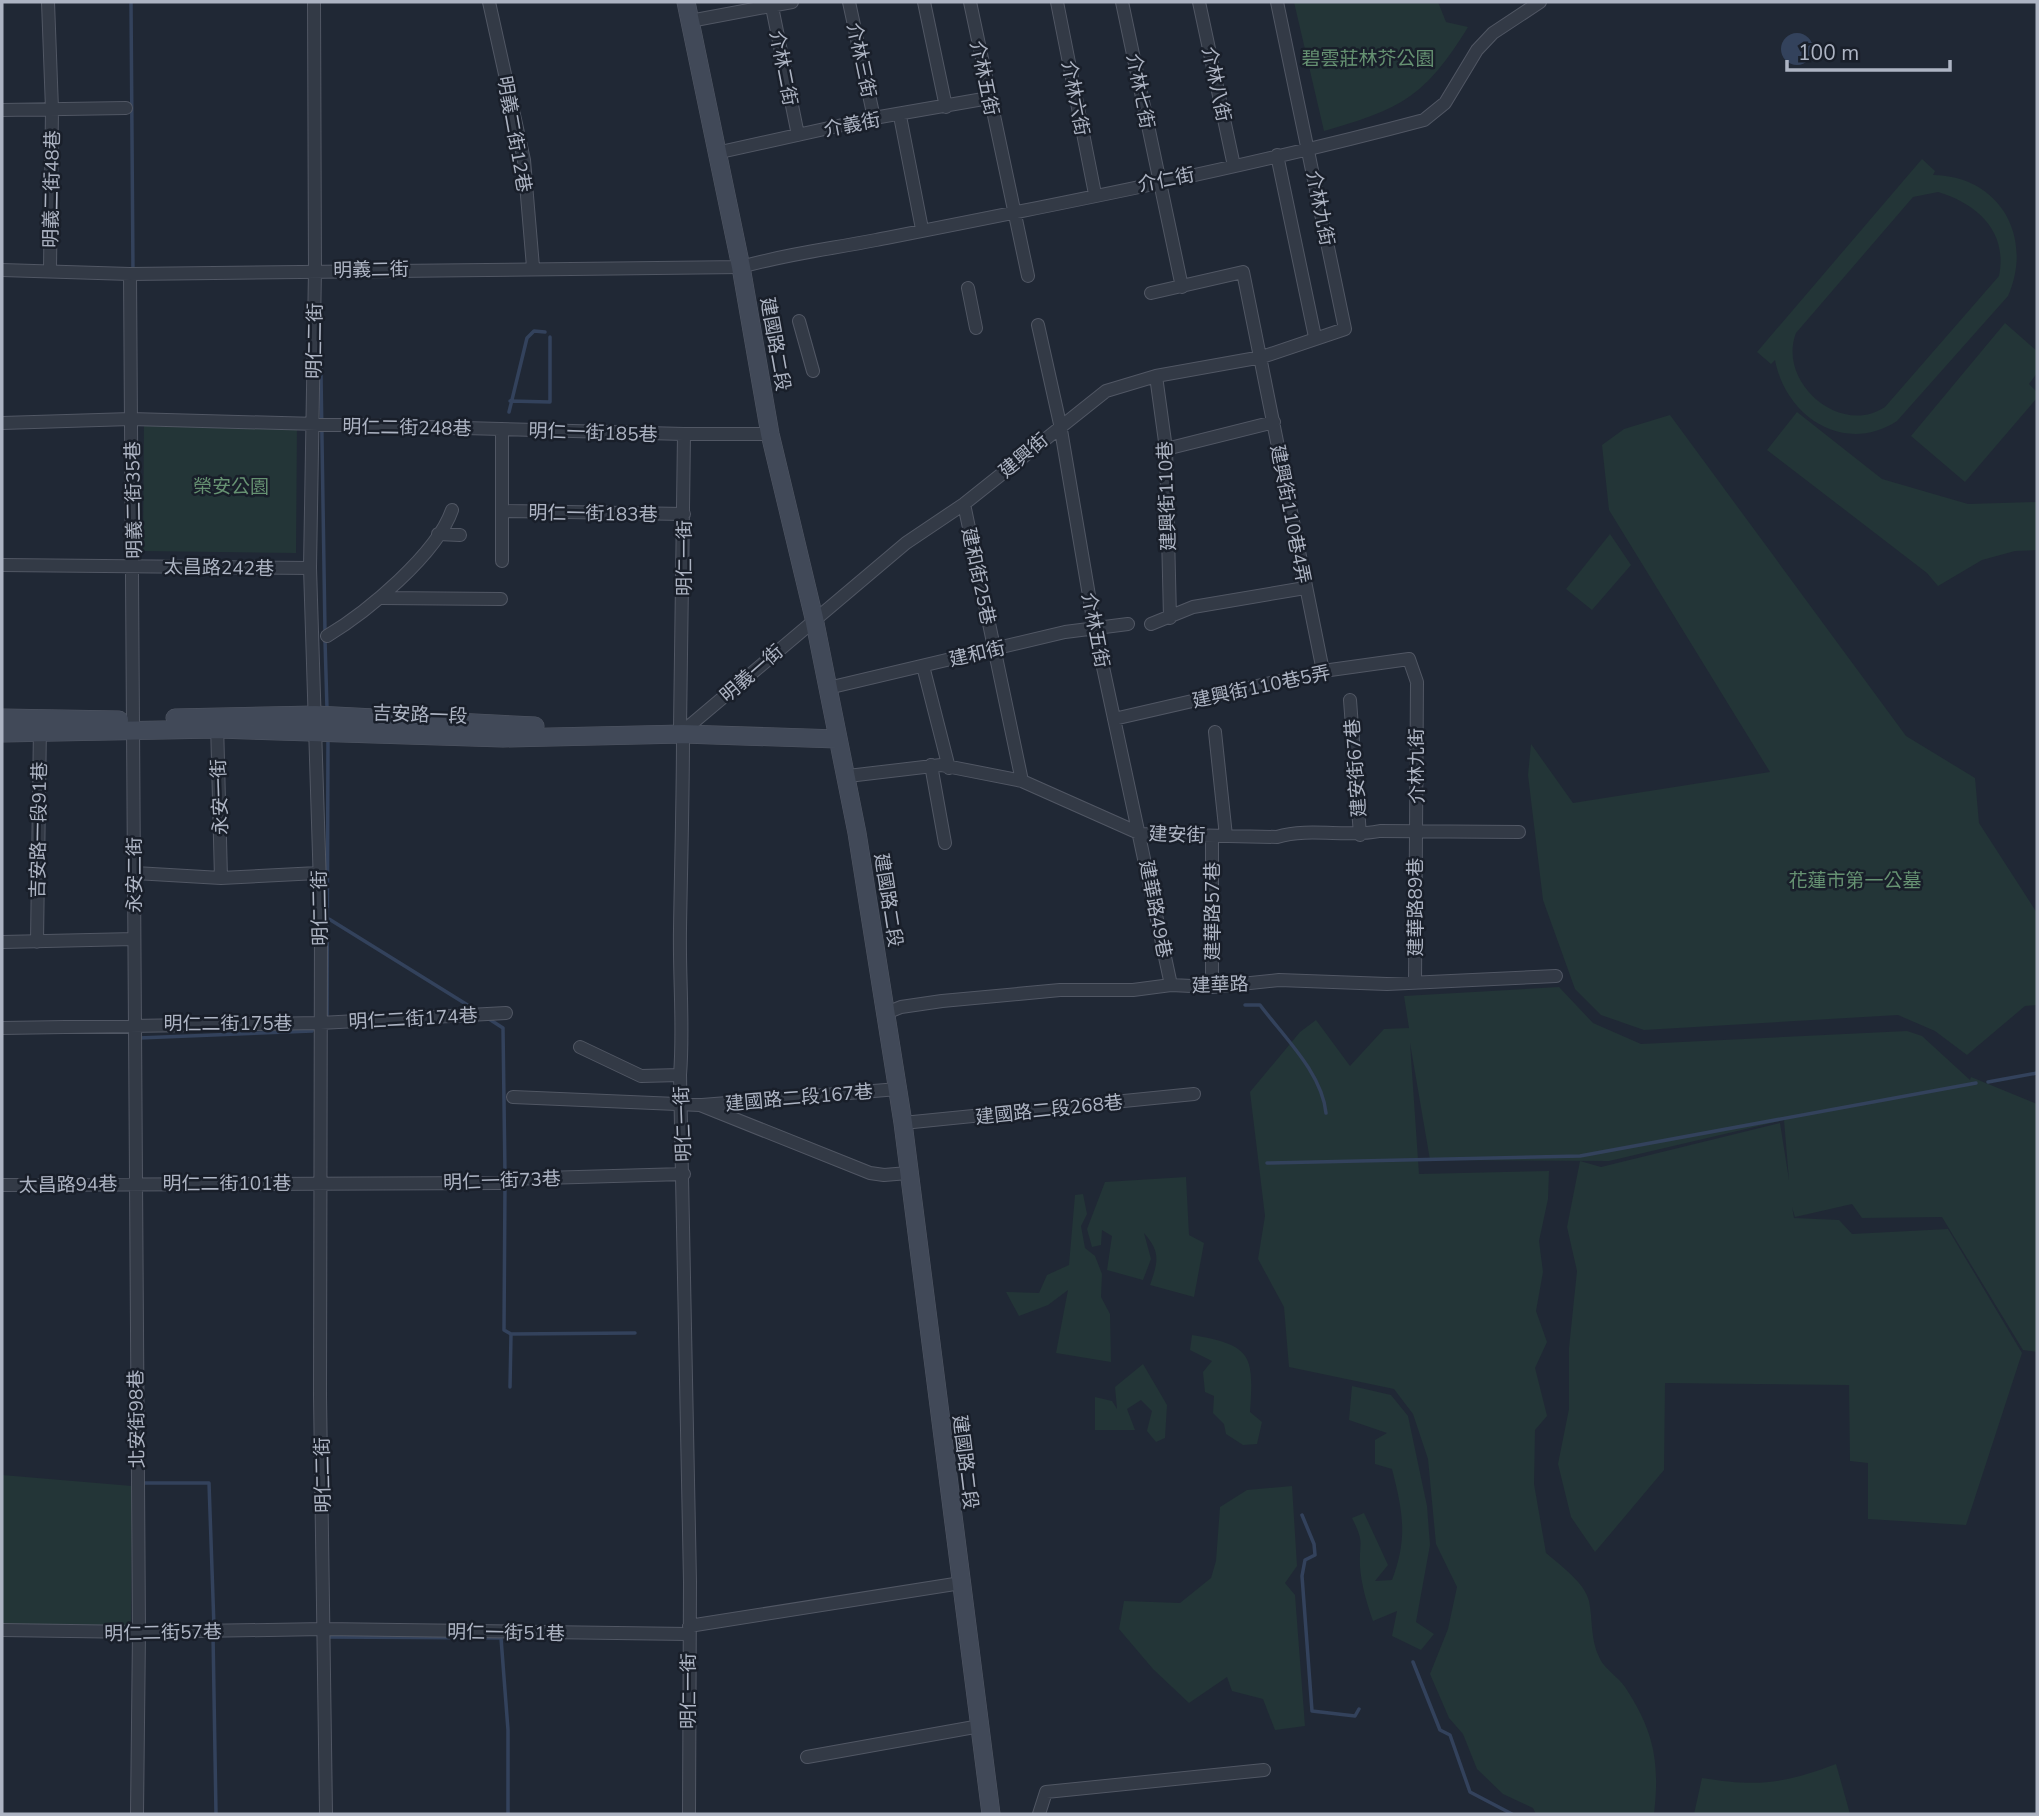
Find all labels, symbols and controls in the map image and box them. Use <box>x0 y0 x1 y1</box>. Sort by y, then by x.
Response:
street label: 介林三街 <box>840 20 882 100</box>
street label: 介林二街 <box>763 28 803 108</box>
scale bar <box>1787 28 1950 72</box>
street label: 介林五街 <box>963 38 1005 118</box>
text: 100 m <box>1798 39 1859 67</box>
street label: 介林八街 <box>1195 44 1237 124</box>
park label: 碧雲莊林芥公園 <box>1301 46 1435 72</box>
street label: 介林七街 <box>1120 51 1160 131</box>
street label: 介林六街 <box>1055 58 1095 138</box>
street label: 明義二街12巷 <box>491 74 537 194</box>
street label: 介義街 <box>822 107 883 143</box>
street label: 明義二街48巷 <box>38 130 66 248</box>
street label: 介仁街 <box>1136 162 1197 198</box>
street label: 介林九街 <box>1300 168 1340 248</box>
street label: 明義二街 <box>333 256 409 284</box>
street label: 建國路二段 <box>754 295 796 393</box>
street label: 明仁二街 <box>301 303 329 379</box>
street label: 明仁二街248巷 <box>342 414 472 442</box>
street label: 明仁一街185巷 <box>528 418 658 448</box>
street label: 建興街 <box>993 427 1054 484</box>
street label: 建興街110巷 <box>1152 440 1182 551</box>
street label: 明義二街35巷 <box>120 441 148 559</box>
street label: 建興街110巷4弄 <box>1264 443 1316 586</box>
park label: 榮安公園 <box>193 474 269 500</box>
street label: 明仁一街183巷 <box>528 500 658 528</box>
street label: 明仁一街 <box>672 520 698 596</box>
street label: 建和街25巷 <box>955 525 1001 627</box>
street label: 太昌路242巷 <box>164 554 274 582</box>
street label: 介林五街 <box>1075 590 1115 670</box>
street label: 建和街 <box>947 635 1008 673</box>
street label: 明義一街 <box>714 639 789 709</box>
street label: 建興街110巷5弄 <box>1190 660 1333 714</box>
street label: 吉安路一段 <box>372 700 468 730</box>
street label: 建安街67巷 <box>1340 718 1372 818</box>
street label: 介林九街 <box>1404 728 1430 804</box>
street label: 永安一街 <box>206 759 234 835</box>
street label: 吉安路一段91巷 <box>25 761 53 899</box>
street label: 建安街 <box>1148 821 1206 849</box>
street label: 永安二街 <box>122 837 148 913</box>
street label: 建國路二段 <box>868 851 908 949</box>
street label: 建華路49巷 <box>1133 858 1177 960</box>
street label: 建華路89巷 <box>1403 858 1429 956</box>
street label: 建華路57巷 <box>1200 862 1226 960</box>
park label: 花蓮市第一公墓 <box>1788 868 1922 894</box>
street label: 明仁二街 <box>306 870 334 946</box>
street label: 建華路 <box>1191 971 1249 999</box>
street label: 明仁二街174巷 <box>348 1003 478 1035</box>
street label: 明仁二街175巷 <box>163 1011 293 1037</box>
street label: 建國路二段167巷 <box>724 1079 874 1117</box>
street label: 明仁一街 <box>669 1086 697 1162</box>
street label: 建國路二段268巷 <box>974 1089 1124 1131</box>
street label: 明仁一街73巷 <box>443 1166 561 1196</box>
street label: 太昌路94巷 <box>18 1171 118 1199</box>
street label: 明仁二街101巷 <box>162 1171 292 1197</box>
street label: 北安街98巷 <box>123 1369 151 1469</box>
street label: 建國路二段 <box>946 1413 984 1511</box>
street label: 明仁二街 <box>309 1437 337 1513</box>
street label: 明仁二街57巷 <box>104 1619 222 1647</box>
street label: 明仁一街51巷 <box>447 1619 565 1647</box>
street label: 明仁一街 <box>676 1653 702 1729</box>

